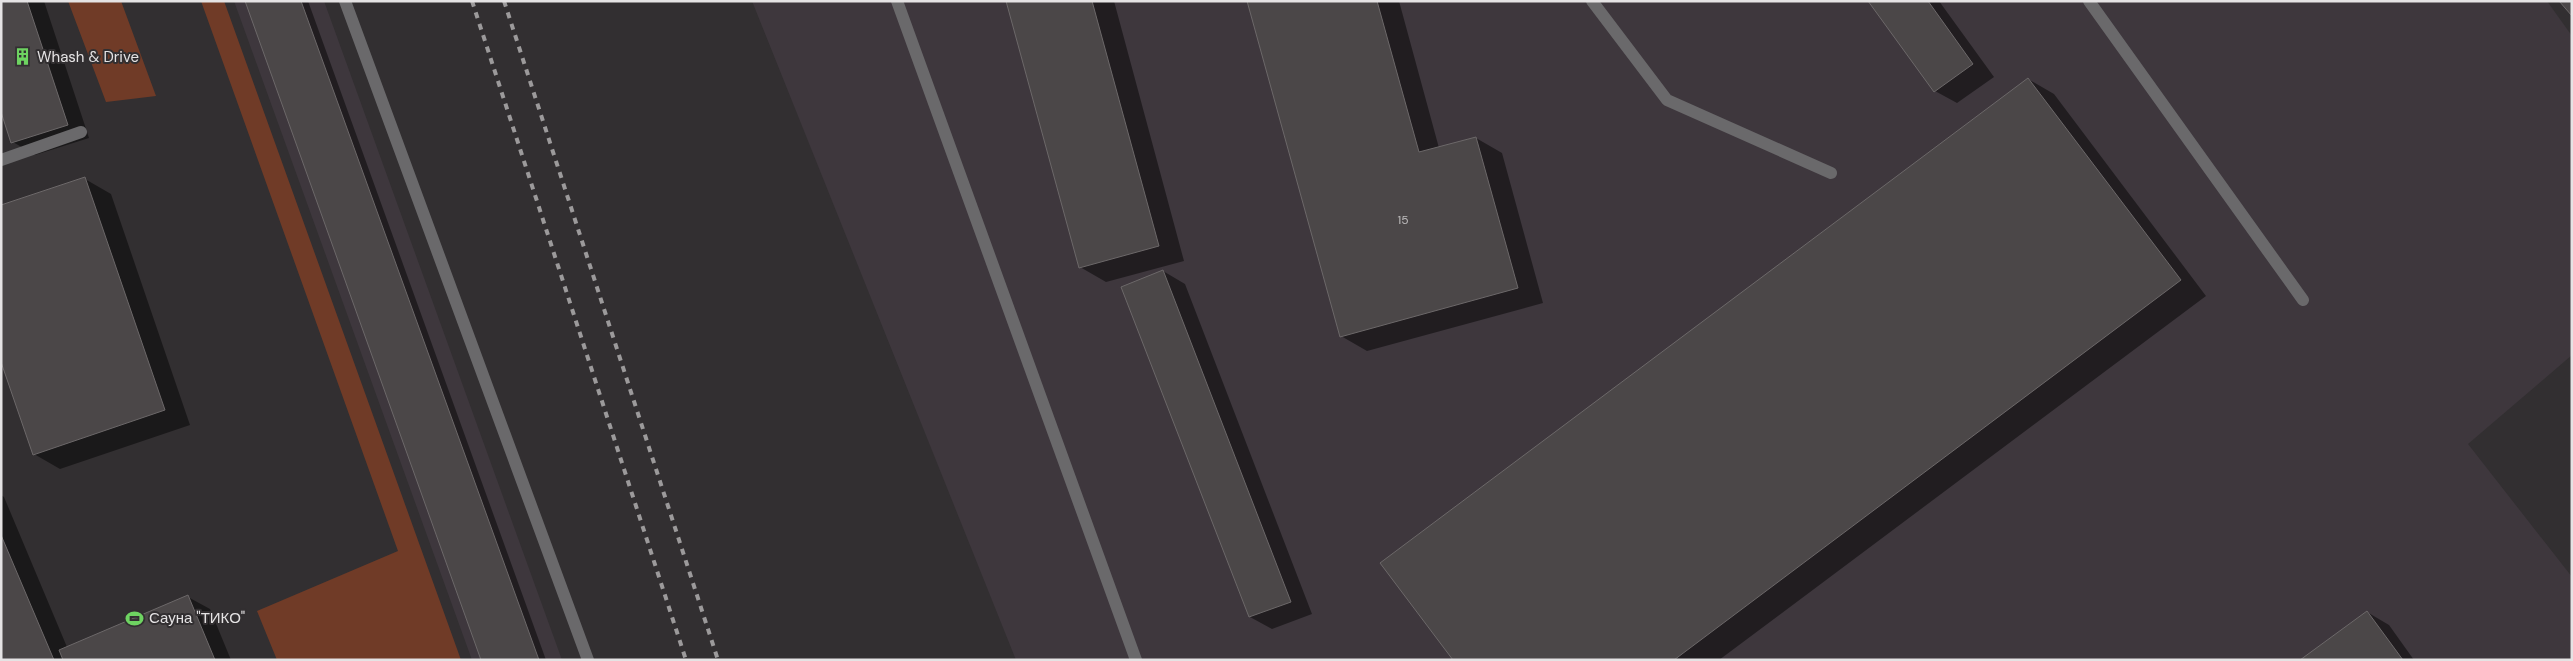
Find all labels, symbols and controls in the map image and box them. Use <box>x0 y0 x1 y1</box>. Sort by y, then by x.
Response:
building icon: Whash & Drive <box>13 47 33 67</box>
place label: Whash & Drive <box>37 47 139 67</box>
house number: 15 <box>1397 212 1409 228</box>
sports icon: Сауна "ТИКО" <box>125 608 145 628</box>
place label: Сауна "ТИКО" <box>149 608 245 628</box>

